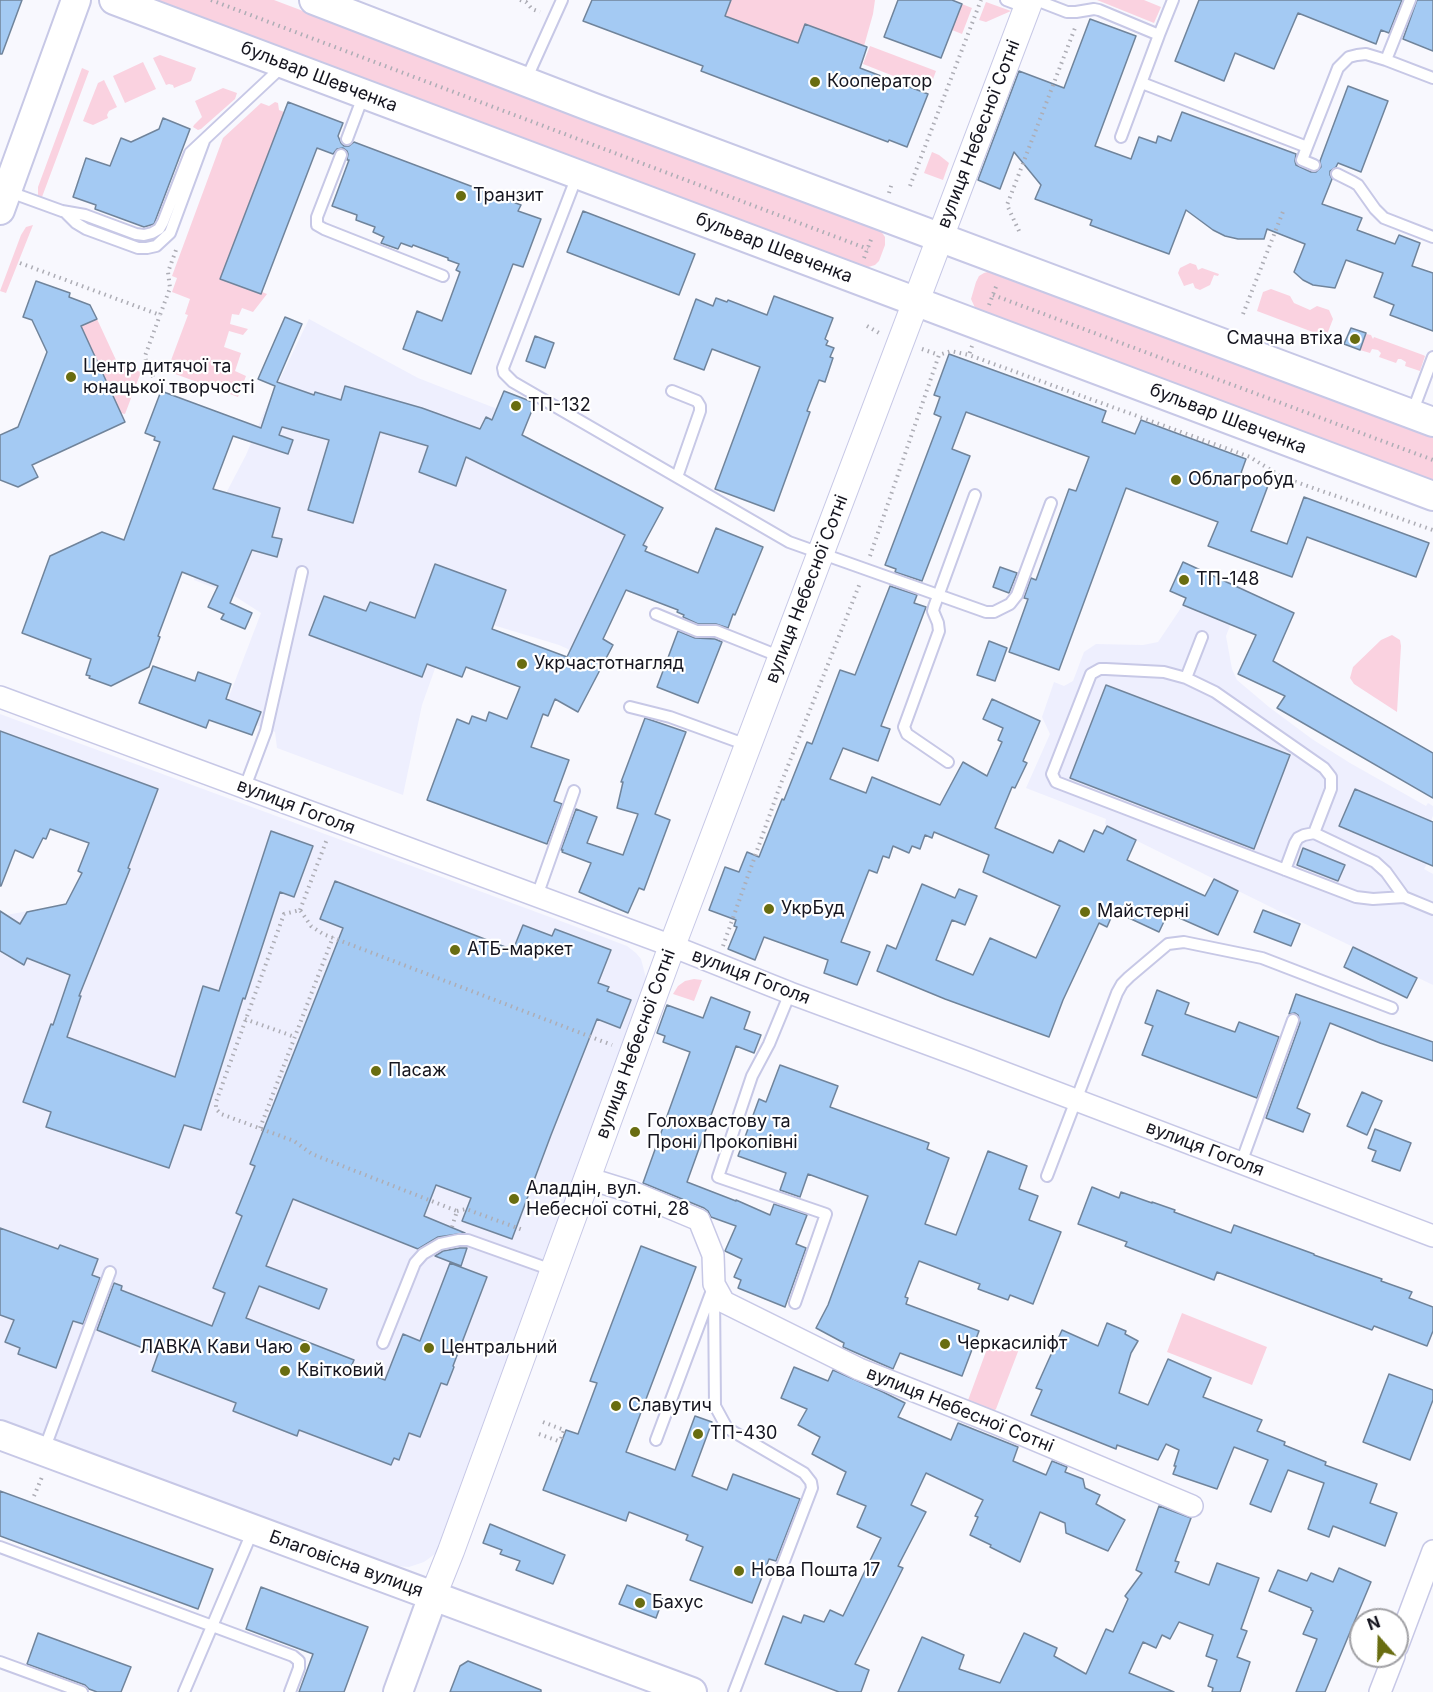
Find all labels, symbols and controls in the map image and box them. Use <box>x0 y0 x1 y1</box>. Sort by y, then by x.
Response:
street label: бульвар Шевченка <box>238 37 400 117</box>
street label: вулиця Небесної Сотні <box>933 37 1025 231</box>
place label: Кооператор <box>827 71 932 93</box>
marker: Кооператор <box>808 75 822 89</box>
place label: Транзит <box>473 185 543 207</box>
marker: Транзит <box>454 189 468 203</box>
street label: бульвар Шевченка <box>693 208 855 288</box>
place label: Смачна втіха <box>1227 328 1343 350</box>
marker: Смачна втіха <box>1348 332 1362 346</box>
place label: Центр дитячої та юнацької творчості <box>83 356 255 398</box>
marker: Центр дитячої та юнацької творчості <box>64 370 78 384</box>
street label: бульвар Шевченка <box>1147 379 1309 459</box>
place label: ТП-132 <box>528 395 591 417</box>
marker: ТП-132 <box>509 399 523 413</box>
place label: Облагробуд <box>1188 469 1294 491</box>
marker: Облагробуд <box>1169 473 1183 487</box>
street label: вулиця Небесної Сотні <box>761 492 853 686</box>
place label: ТП-148 <box>1196 569 1259 591</box>
marker: ТП-148 <box>1177 573 1191 587</box>
place label: Укрчастотнагляд <box>534 653 684 675</box>
marker: Укрчастотнагляд <box>515 657 529 671</box>
street label: вулиця Гоголя <box>234 775 358 839</box>
place label: УкрБуд <box>781 898 845 920</box>
place label: Майстерні <box>1097 901 1189 923</box>
marker: УкрБуд <box>762 902 776 916</box>
marker: Майстерні <box>1078 905 1092 919</box>
place label: АТБ-маркет <box>467 939 573 961</box>
marker: АТБ-маркет <box>448 943 462 957</box>
street label: вулиця Гоголя <box>689 945 813 1009</box>
street label: вулиця Небесної Сотні <box>592 946 680 1142</box>
place label: Пасаж <box>388 1060 447 1082</box>
marker: Пасаж <box>369 1064 383 1078</box>
place label: Голохвастову та Проні Прокопівні <box>647 1111 798 1154</box>
street label: вулиця Гоголя <box>1143 1117 1267 1181</box>
marker: Голохвастову та Проні Прокопівні <box>628 1125 642 1139</box>
place label: Аладдін, вул. Небесної сотні, 28 <box>526 1178 689 1220</box>
marker: Аладдін, вул. Небесної сотні, 28 <box>507 1192 521 1206</box>
place label: Черкасиліфт <box>957 1333 1067 1355</box>
place label: ЛАВКА Кави Чаю <box>140 1337 293 1359</box>
place label: Центральний <box>441 1337 557 1359</box>
marker: Черкасиліфт <box>938 1337 952 1351</box>
marker: ЛАВКА Кави Чаю <box>298 1341 312 1355</box>
marker: Центральний <box>422 1341 436 1355</box>
place label: Квітковий <box>297 1360 384 1382</box>
street label: вулиця Небесної Сотні <box>863 1363 1057 1457</box>
marker: Квітковий <box>278 1364 292 1378</box>
place label: Славутич <box>628 1395 712 1417</box>
marker: Славутич <box>609 1399 623 1413</box>
place label: ТП-430 <box>710 1423 777 1445</box>
marker: ТП-430 <box>691 1427 705 1441</box>
street label: Благовісна вулиця <box>266 1526 426 1602</box>
place label: Нова Пошта 17 <box>751 1560 881 1582</box>
marker: Нова Пошта 17 <box>732 1564 746 1578</box>
place label: Бахус <box>652 1592 704 1614</box>
marker: Бахус <box>633 1596 647 1610</box>
north arrow <box>1349 1608 1409 1668</box>
text: N <box>1364 1611 1383 1634</box>

